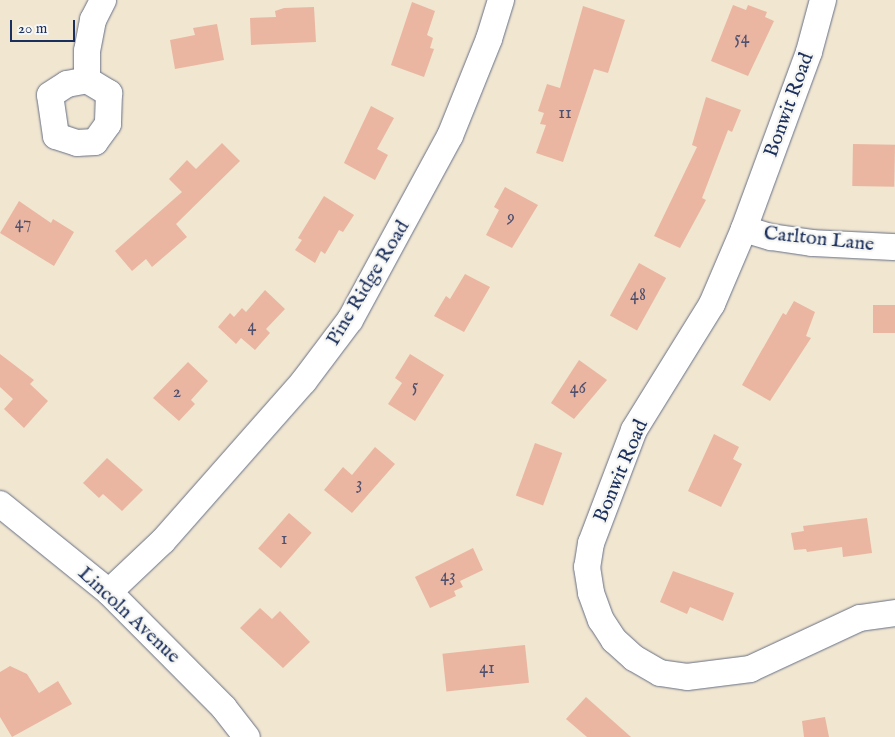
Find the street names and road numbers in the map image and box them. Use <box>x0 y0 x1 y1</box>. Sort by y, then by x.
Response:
street label: Bonwit Road <box>759 50 819 160</box>
street label: Pine Ridge Road <box>321 216 415 350</box>
street label: Carlton Lane <box>763 221 875 257</box>
street label: Bonwit Road <box>589 416 653 526</box>
street label: Lincoln Avenue <box>73 562 185 668</box>

